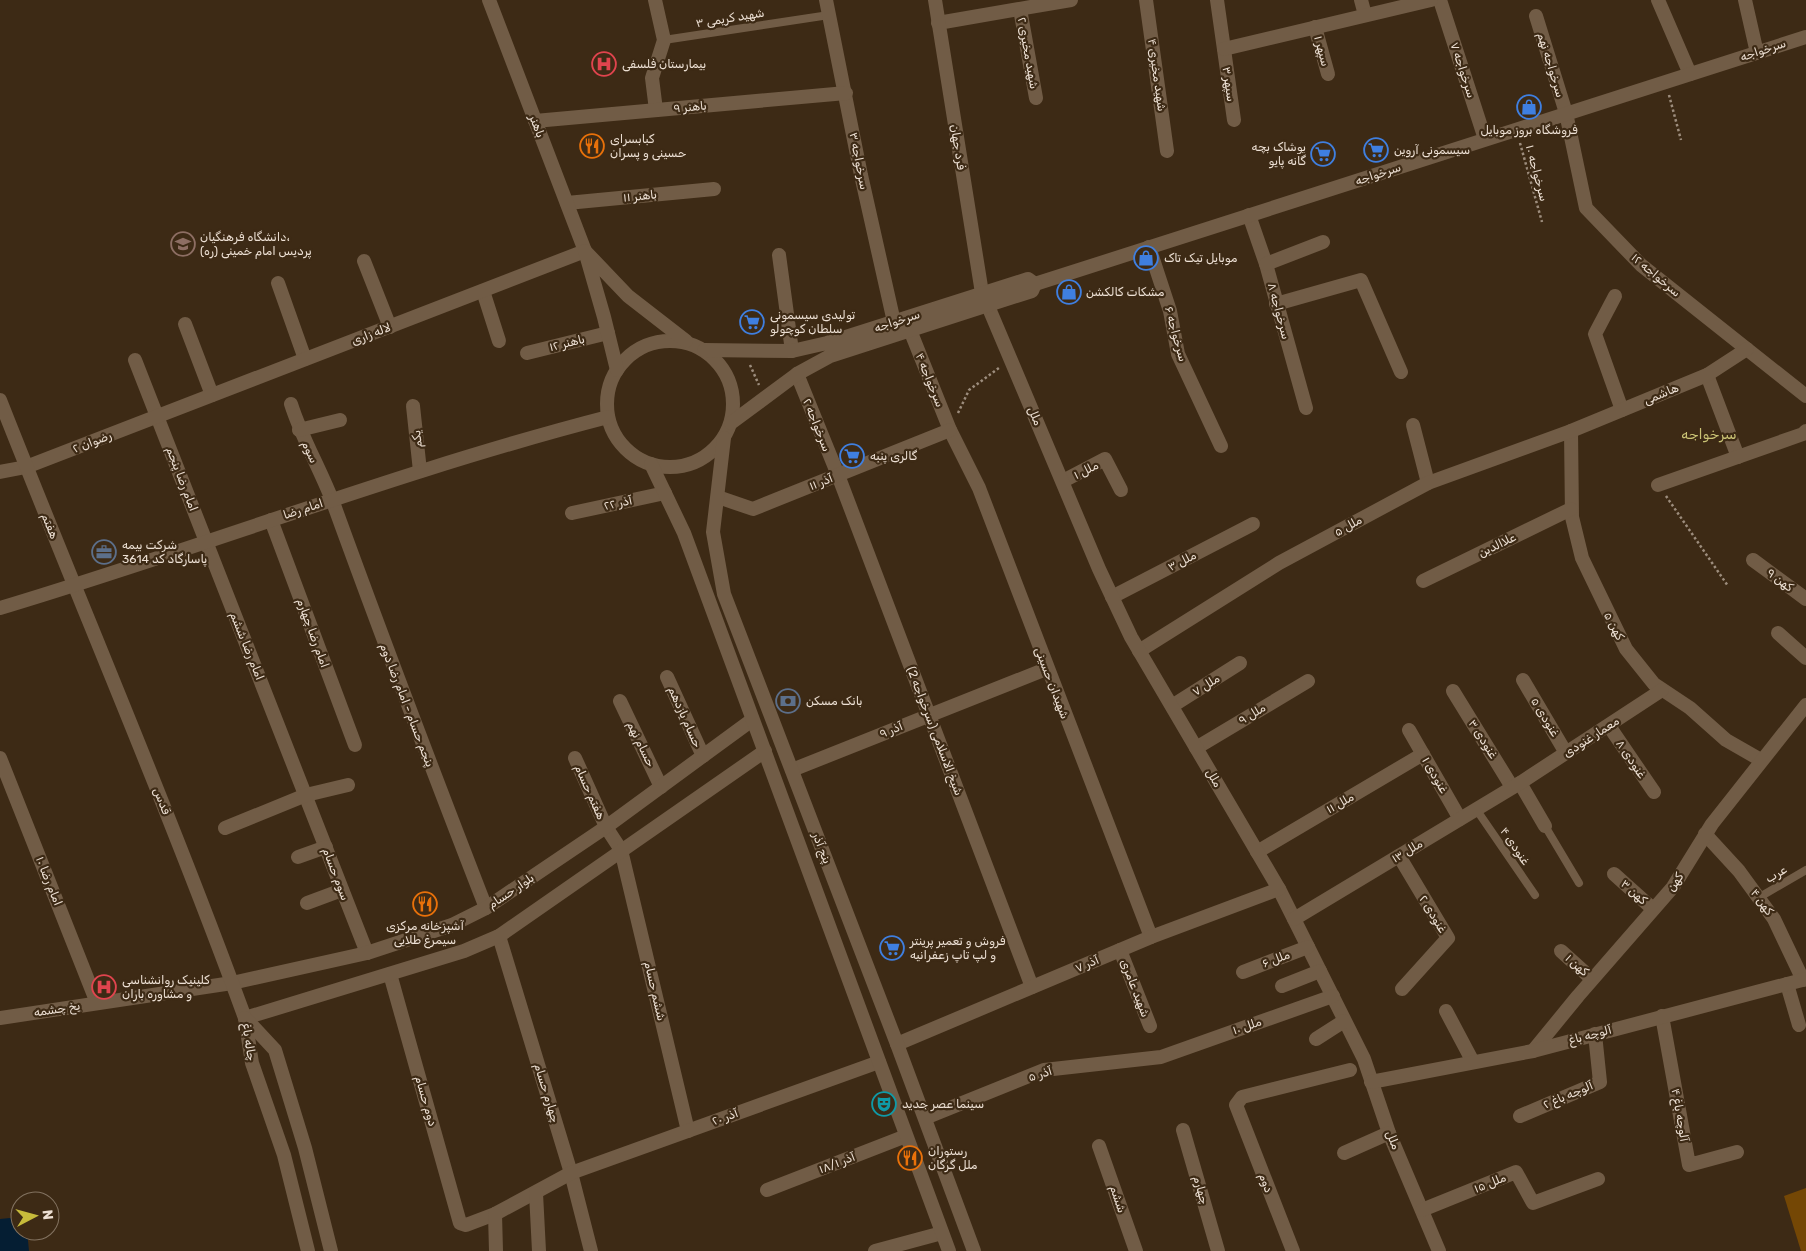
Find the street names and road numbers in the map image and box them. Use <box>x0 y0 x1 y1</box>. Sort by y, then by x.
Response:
street label: ۳ شهید کریمی <box>695 6 765 31</box>
street label: ۲ شهید مخیری <box>1014 16 1041 90</box>
street label: سرخواجه نهم <box>1534 31 1568 100</box>
street label: ۱ سپهر <box>1310 34 1333 68</box>
street label: سرخواجه <box>1738 36 1788 65</box>
street label: ۴ شهید مخیری <box>1144 38 1169 113</box>
street label: سرخواجه ۷ <box>1446 40 1479 100</box>
street label: ۳ سپهر <box>1219 66 1238 103</box>
street label: ۹ باهنر <box>673 99 707 116</box>
street label: باهنر <box>525 112 548 140</box>
street label: فرد جهان <box>947 123 969 171</box>
street label: سرخواجه ۳ <box>846 131 871 191</box>
street label: ۱۰ سرخواجه <box>1522 143 1551 203</box>
street label: سرخواجه <box>1353 160 1403 189</box>
street label: باهنر ۱۱ <box>622 187 658 206</box>
street label: ۱۲ سرخواجه <box>1628 250 1684 300</box>
street label: ۸ سرخواجه <box>1264 281 1293 341</box>
street label: سرخواجه ۶ <box>1161 305 1190 364</box>
street label: سرخواجه <box>872 307 922 336</box>
street label: لاله زاری <box>349 320 393 349</box>
street label: ۱۲ باهنر <box>548 332 586 355</box>
street label: سرخواجه ۴ <box>912 351 947 410</box>
street label: هاشمی <box>1641 380 1681 409</box>
street label: سرخواجه ۲ <box>799 396 834 454</box>
street label: ملل <box>1025 404 1045 428</box>
street label: ۲ رضوان <box>71 428 114 457</box>
street label: یکم <box>409 429 426 448</box>
street label: سوم <box>297 439 321 466</box>
street label: امام رضا پنجم <box>161 445 201 514</box>
street label: ملل ۱ <box>1071 458 1101 482</box>
street label: آذر ۱۱ <box>807 471 836 494</box>
street label: ۲۲ آذر <box>602 493 634 514</box>
street label: امام رضا <box>281 496 325 524</box>
street label: هفتم <box>38 511 61 541</box>
street label: ملل ۵ <box>1332 513 1365 539</box>
street label: علاالدین <box>1476 530 1518 560</box>
street label: ملل ۳ <box>1165 548 1199 574</box>
street label: ۹ کهن <box>1764 566 1796 595</box>
street label: امام رضا چهارم <box>292 596 332 670</box>
street label: ۵ کهن <box>1601 609 1627 643</box>
street label: امام رضا ششم <box>225 610 267 683</box>
street label: پنجم حسام - امام رضا دوم <box>375 641 437 769</box>
street label: شهیدان حسینی <box>1031 645 1072 721</box>
street label: شیخ الاسلامی (سرخواجه 2) <box>902 665 966 798</box>
street label: ۷ ملل <box>1190 671 1223 699</box>
street label: حسام یازدهم <box>663 684 705 751</box>
street label: ۵ غنودی <box>1527 695 1562 740</box>
street label: ملل ۹ <box>1236 700 1268 727</box>
street label: معمار غنودی <box>1560 714 1622 761</box>
street label: ۳ غنودی <box>1465 717 1501 762</box>
street label: حسام نهم <box>622 719 658 770</box>
street label: ۹ آذر <box>877 719 906 742</box>
street label: ۸ غنودی <box>1612 737 1649 782</box>
street label: ۱ غنودی <box>1418 754 1451 797</box>
street label: هفتم حسام <box>570 762 608 822</box>
street label: ملل <box>1203 766 1225 790</box>
street label: قدس <box>151 786 174 817</box>
street label: ۱۱ ملل <box>1324 789 1357 816</box>
street label: ۴ غنودی <box>1496 824 1533 869</box>
street label: پنج آذر <box>807 829 834 866</box>
street label: ملل ۱۳ <box>1389 836 1425 866</box>
street label: سوم حسام <box>318 846 352 903</box>
street label: امام رضا ۱۰ <box>31 854 65 908</box>
street label: عرب <box>1763 862 1790 887</box>
street label: کهن <box>1664 870 1687 894</box>
street label: بلوار حسام <box>485 871 538 913</box>
street label: ۳ کهن <box>1618 877 1650 908</box>
street label: ۴ کهن <box>1748 886 1777 918</box>
street label: ۲ غنودی <box>1415 893 1450 936</box>
street label: ۶ ملل <box>1260 947 1292 971</box>
street label: ۱ کهن <box>1563 951 1592 979</box>
street label: آذر ۷ <box>1073 953 1102 976</box>
street label: شهید عامری <box>1117 957 1152 1019</box>
street label: ششم حسام <box>639 960 669 1023</box>
street label: یخ چشمه <box>33 998 81 1022</box>
street label: ۱۰ ملل <box>1231 1014 1264 1037</box>
street label: چاله باغ <box>237 1022 259 1062</box>
street label: آلوچه باغ <box>1567 1022 1614 1049</box>
street label: چهارم حسام <box>530 1062 563 1125</box>
street label: آذر ۵ <box>1026 1064 1055 1085</box>
street label: دوم حسام <box>410 1074 440 1129</box>
street label: ۲ آلوچه باغ <box>1541 1078 1596 1114</box>
street label: ۴ آلوچه باغ <box>1666 1087 1692 1144</box>
street label: ۲۰ آذر <box>710 1106 741 1129</box>
street label: ملل <box>1383 1128 1403 1152</box>
street label: ۱۸/۱ آذر <box>817 1150 858 1177</box>
street label: ملل ۱۵ <box>1472 1170 1508 1196</box>
street label: دوم <box>1254 1171 1276 1196</box>
street label: چهارم <box>1188 1174 1212 1206</box>
street label: ششم <box>1106 1183 1129 1215</box>

